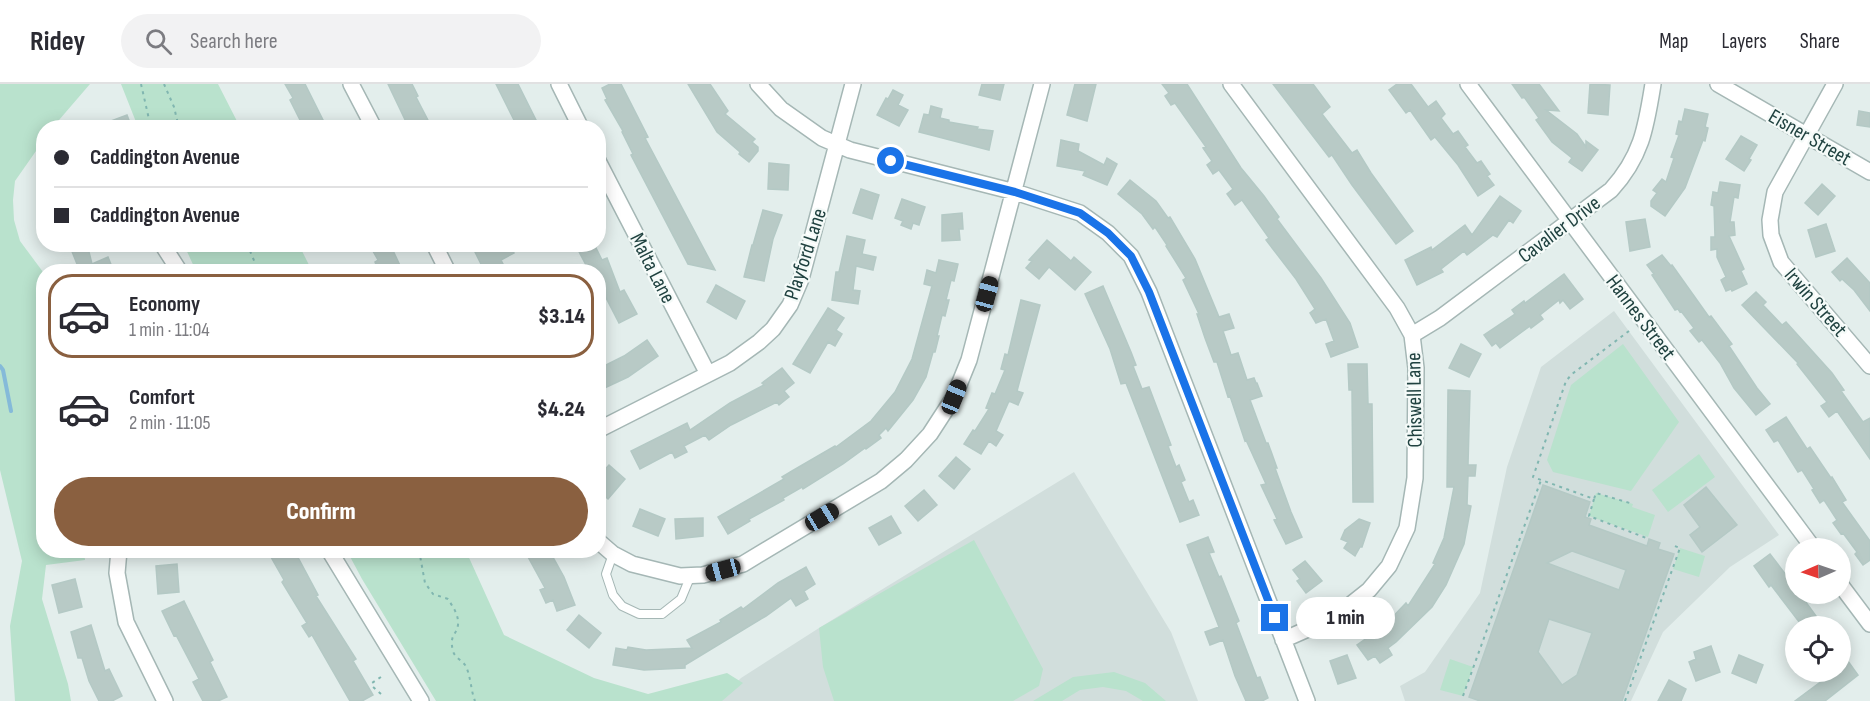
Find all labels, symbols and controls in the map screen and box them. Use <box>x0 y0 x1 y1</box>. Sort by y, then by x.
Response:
search box <box>121 14 541 68</box>
text: Ridey <box>30 25 85 58</box>
icon: search <box>142 25 175 58</box>
text: Search here <box>190 28 278 55</box>
text: Map <box>1659 29 1688 54</box>
text: Layers <box>1721 29 1767 54</box>
text: Share <box>1800 29 1840 54</box>
street label: Eisner Street <box>1764 104 1855 171</box>
text: Caddington Avenue <box>90 144 240 171</box>
route start <box>877 147 904 174</box>
street label: Cavalier Drive <box>1513 190 1605 268</box>
text: Caddington Avenue <box>90 202 240 229</box>
street label: Playford Lane <box>779 205 832 303</box>
street label: Malta Lane <box>624 229 681 308</box>
street label: Irwin Street <box>1779 263 1852 342</box>
street label: Hannes Street <box>1600 270 1681 365</box>
car <box>974 274 1000 314</box>
icon: car <box>57 289 111 343</box>
text: Economy <box>129 291 200 318</box>
text: $3.14 <box>538 303 585 330</box>
text: 1 min · 11:04 <box>129 318 210 342</box>
street label: Chiswell Lane <box>1401 352 1428 448</box>
car <box>939 377 969 417</box>
icon: car <box>57 382 111 436</box>
text: Comfort <box>129 384 195 411</box>
text: $4.24 <box>537 396 585 423</box>
text: 2 min · 11:05 <box>129 411 211 435</box>
button: Confirm <box>54 477 588 546</box>
car <box>802 500 842 534</box>
north arrow <box>1785 538 1851 604</box>
map controls <box>1785 538 1851 682</box>
car <box>703 557 743 583</box>
callout: 1 min <box>1296 597 1395 639</box>
route end <box>1261 604 1288 631</box>
text: 1 min <box>1326 606 1365 630</box>
button: locate <box>1785 616 1851 682</box>

